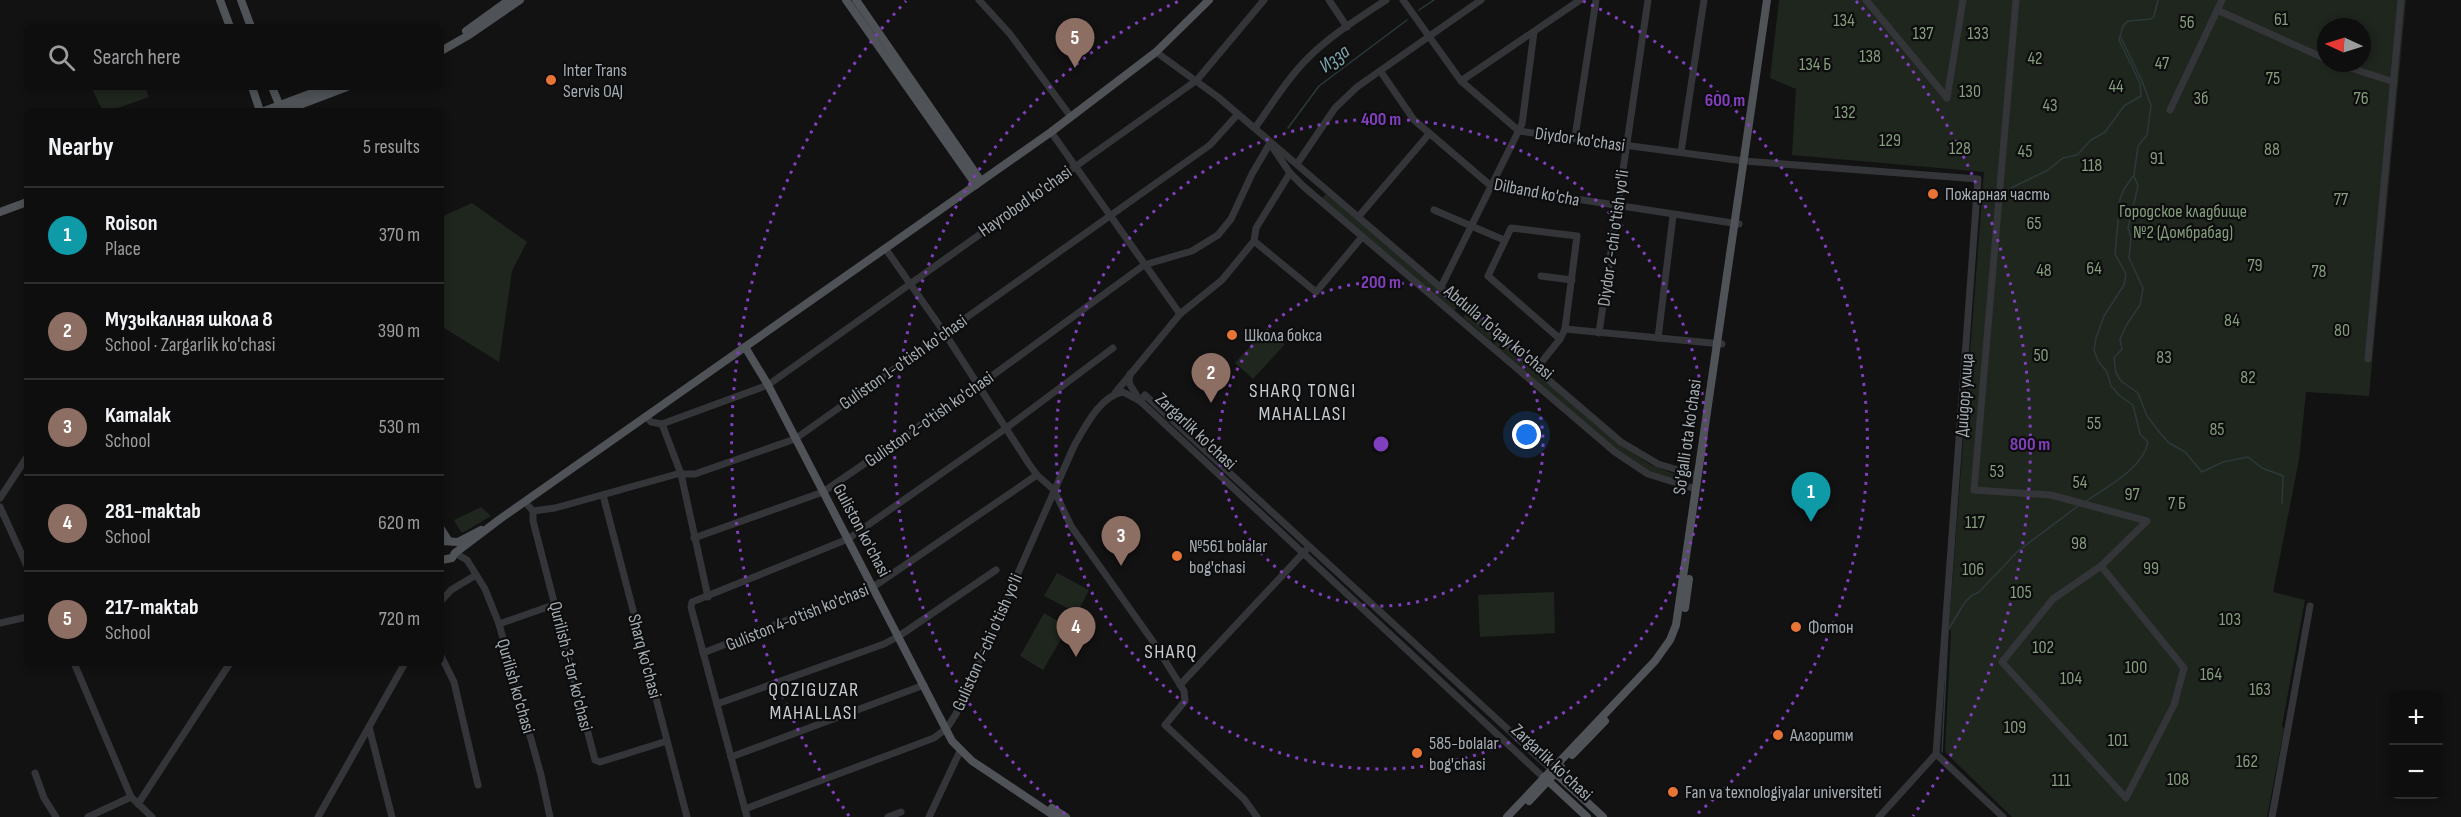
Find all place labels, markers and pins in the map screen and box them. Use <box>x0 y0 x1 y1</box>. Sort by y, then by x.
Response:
pin: 5 <box>1056 19 1094 68</box>
place label: Inter Trans Servis OAJ <box>563 60 627 102</box>
marker: Inter Trans Servis OAJ <box>544 73 558 87</box>
place label: Пожарная часть <box>1945 184 2050 205</box>
marker: Пожарная часть <box>1926 187 1940 201</box>
place label: Школа бокса <box>1244 325 1322 346</box>
marker: Школа бокса <box>1225 328 1239 342</box>
pin: 2 <box>1192 354 1230 403</box>
centre of rings <box>1371 434 1391 454</box>
pin: 1 <box>1792 472 1830 522</box>
pin: 3 <box>1102 516 1140 566</box>
place label: №561 bolalar bog'chasi <box>1189 536 1267 578</box>
marker: №561 bolalar bog'chasi <box>1170 549 1184 563</box>
pin: 4 <box>1056 608 1096 657</box>
place label: Фотон <box>1808 617 1853 638</box>
marker: Фотон <box>1789 620 1803 634</box>
place label: Алгоритм <box>1789 725 1854 746</box>
marker: Алгоритм <box>1771 728 1785 742</box>
place label: 585-bolalar bog'chasi <box>1429 733 1499 775</box>
marker: 585-bolalar bog'chasi <box>1410 746 1424 760</box>
place label: Fan va texnologiyalar universiteti <box>1685 782 1882 803</box>
marker: Fan va texnologiyalar universiteti <box>1666 785 1680 799</box>

